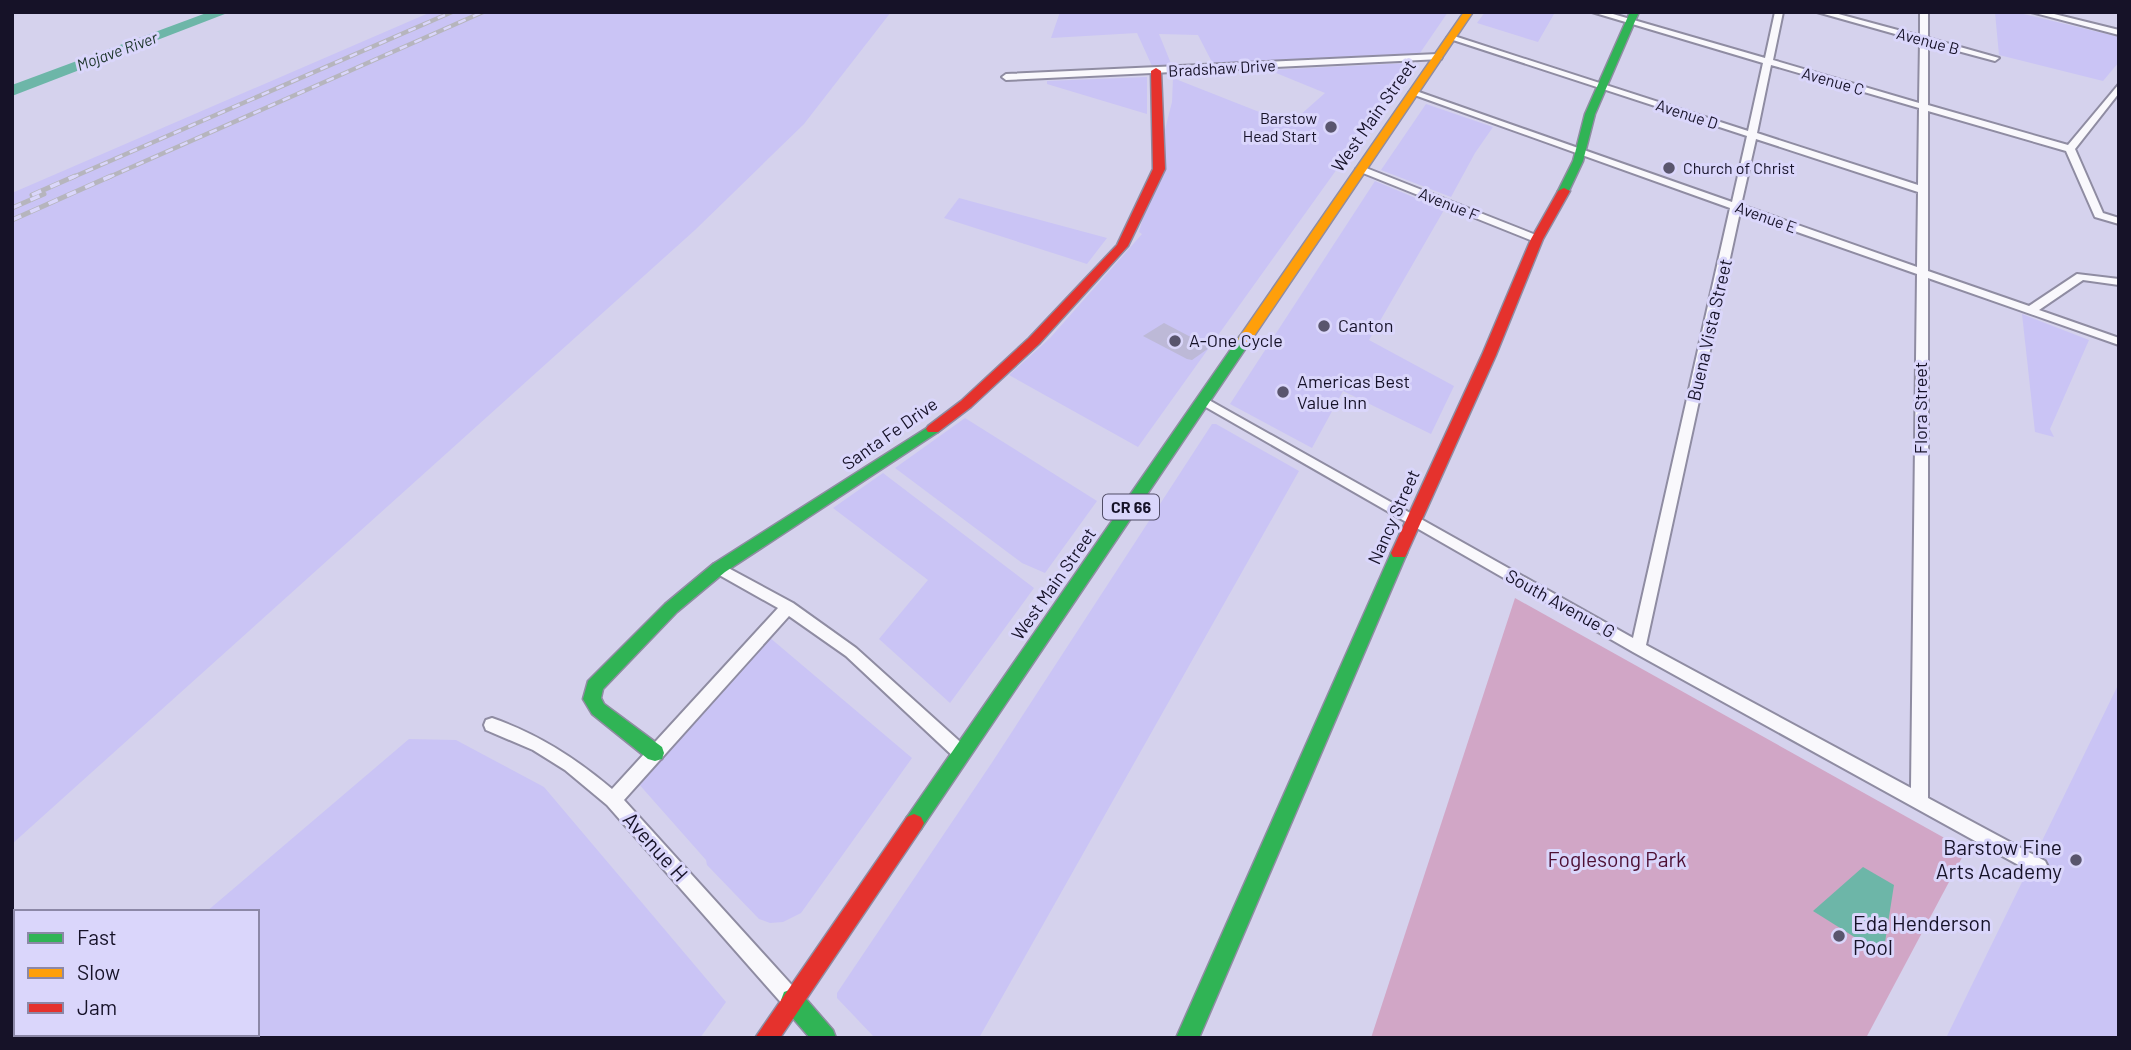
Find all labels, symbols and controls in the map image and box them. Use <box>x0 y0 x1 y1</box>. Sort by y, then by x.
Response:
street label: Avenue B <box>1895 23 1962 58</box>
water label: Mojave River <box>74 27 161 74</box>
street label: Bradshaw Drive <box>1168 55 1276 80</box>
street label: West Main Street <box>1326 55 1420 176</box>
street label: Avenue C <box>1800 63 1866 98</box>
street label: Avenue D <box>1654 95 1720 132</box>
place label: Barstow Head Start <box>1243 108 1317 145</box>
marker: Barstow Head Start <box>1323 119 1339 135</box>
place label: Church of Christ <box>1683 158 1795 177</box>
marker: Church of Christ <box>1661 160 1677 176</box>
street label: Avenue F <box>1416 183 1482 224</box>
street label: Avenue E <box>1733 197 1799 236</box>
street label: Buena Vista Street <box>1682 257 1736 403</box>
place label: Canton <box>1338 314 1394 336</box>
marker: Canton <box>1316 318 1332 334</box>
place label: A-One Cycle <box>1189 329 1283 351</box>
marker: A-One Cycle <box>1167 333 1183 349</box>
street label: Flora Street <box>1909 362 1931 454</box>
place label: Americas Best Value Inn <box>1297 370 1410 413</box>
marker: Americas Best Value Inn <box>1275 384 1291 400</box>
street label: Santa Fe Drive <box>837 392 941 474</box>
street label: Nancy Street <box>1362 466 1424 567</box>
road number: CR 66 <box>1103 494 1159 520</box>
street label: West Main Street <box>1006 523 1100 644</box>
street label: South Avenue G <box>1502 564 1619 642</box>
street label: Avenue H <box>618 806 694 886</box>
place label: Barstow Fine Arts Academy <box>1936 834 2062 883</box>
park label: Foglesong Park <box>1547 846 1687 871</box>
marker: Barstow Fine Arts Academy <box>2068 852 2084 868</box>
legend <box>14 910 259 1036</box>
place label: Eda Henderson Pool <box>1853 910 1991 959</box>
text: Fast <box>77 924 117 949</box>
marker: Eda Henderson Pool <box>1831 928 1847 944</box>
text: Slow <box>77 959 120 984</box>
text: Jam <box>77 994 117 1019</box>

